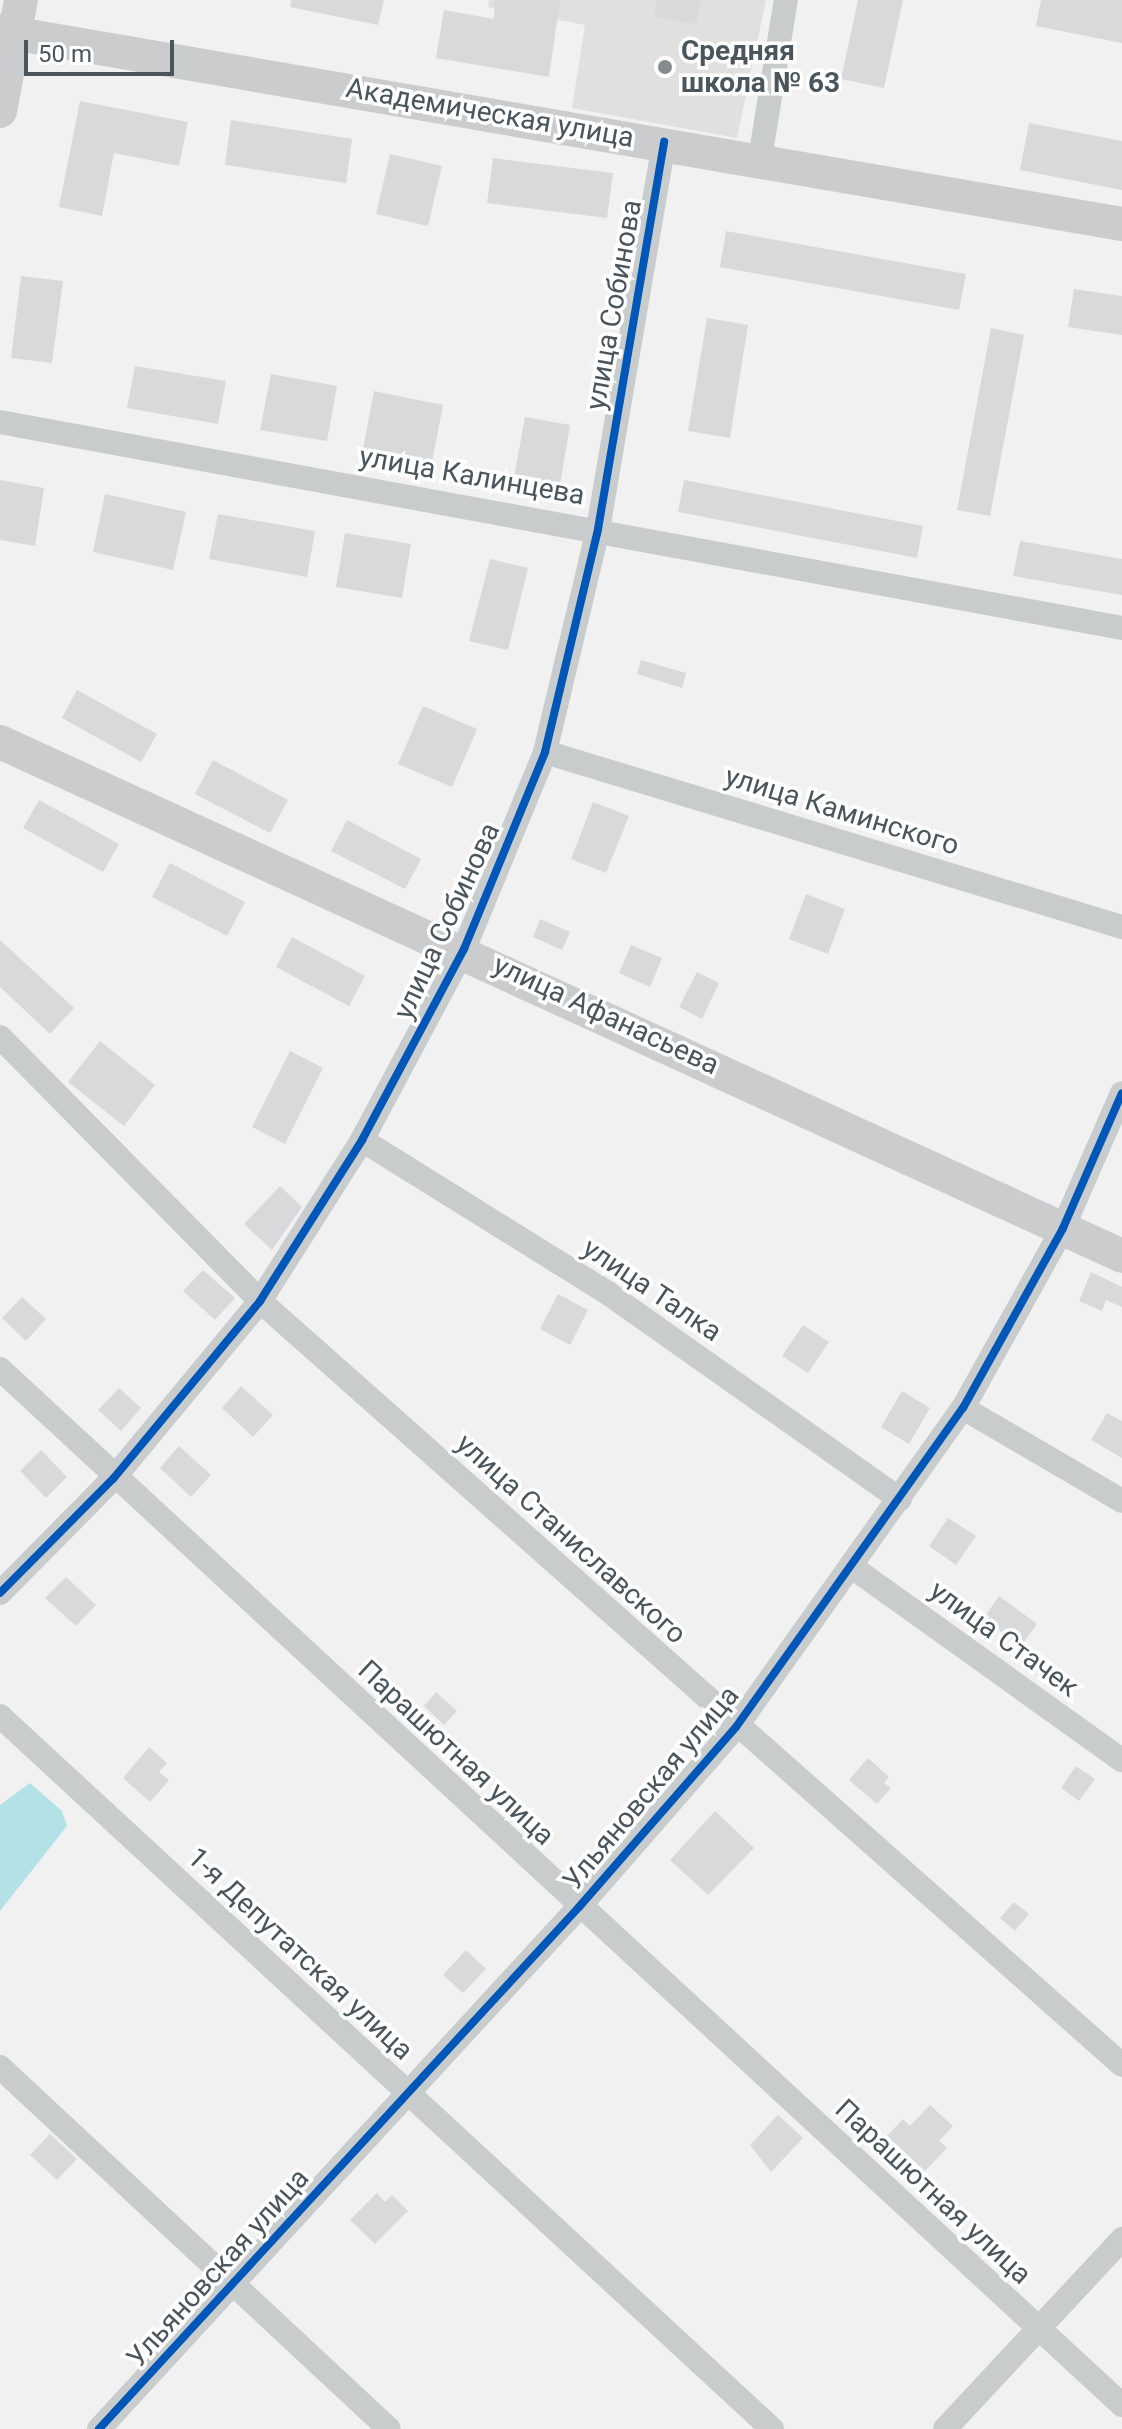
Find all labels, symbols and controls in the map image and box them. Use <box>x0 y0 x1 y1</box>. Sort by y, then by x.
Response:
scale bar <box>28 24 178 74</box>
place label: Средняя школа № 63 <box>681 34 840 100</box>
text: 50 m <box>38 40 92 68</box>
marker: Средняя школа № 63 <box>656 58 674 76</box>
street label: Академическая улица <box>344 71 636 155</box>
street label: улица Собинова <box>579 197 649 413</box>
street label: улица Калинцева <box>357 440 587 512</box>
street label: улица Каминского <box>721 759 963 863</box>
street label: улица Собинова <box>387 817 507 1025</box>
street label: улица Афанасьева <box>488 948 724 1082</box>
street label: улица Талка <box>576 1231 728 1349</box>
street label: улица Станиславского <box>449 1427 693 1651</box>
street label: улица Стачек <box>923 1574 1085 1704</box>
street label: Парашютная улица <box>351 1654 561 1852</box>
street label: Ульяновская улица <box>556 1679 746 1897</box>
street label: 1-я Депутатская улица <box>180 1841 420 2067</box>
street label: Парашютная улица <box>828 2093 1038 2291</box>
street label: Ульяновская улица <box>120 2162 316 2374</box>

